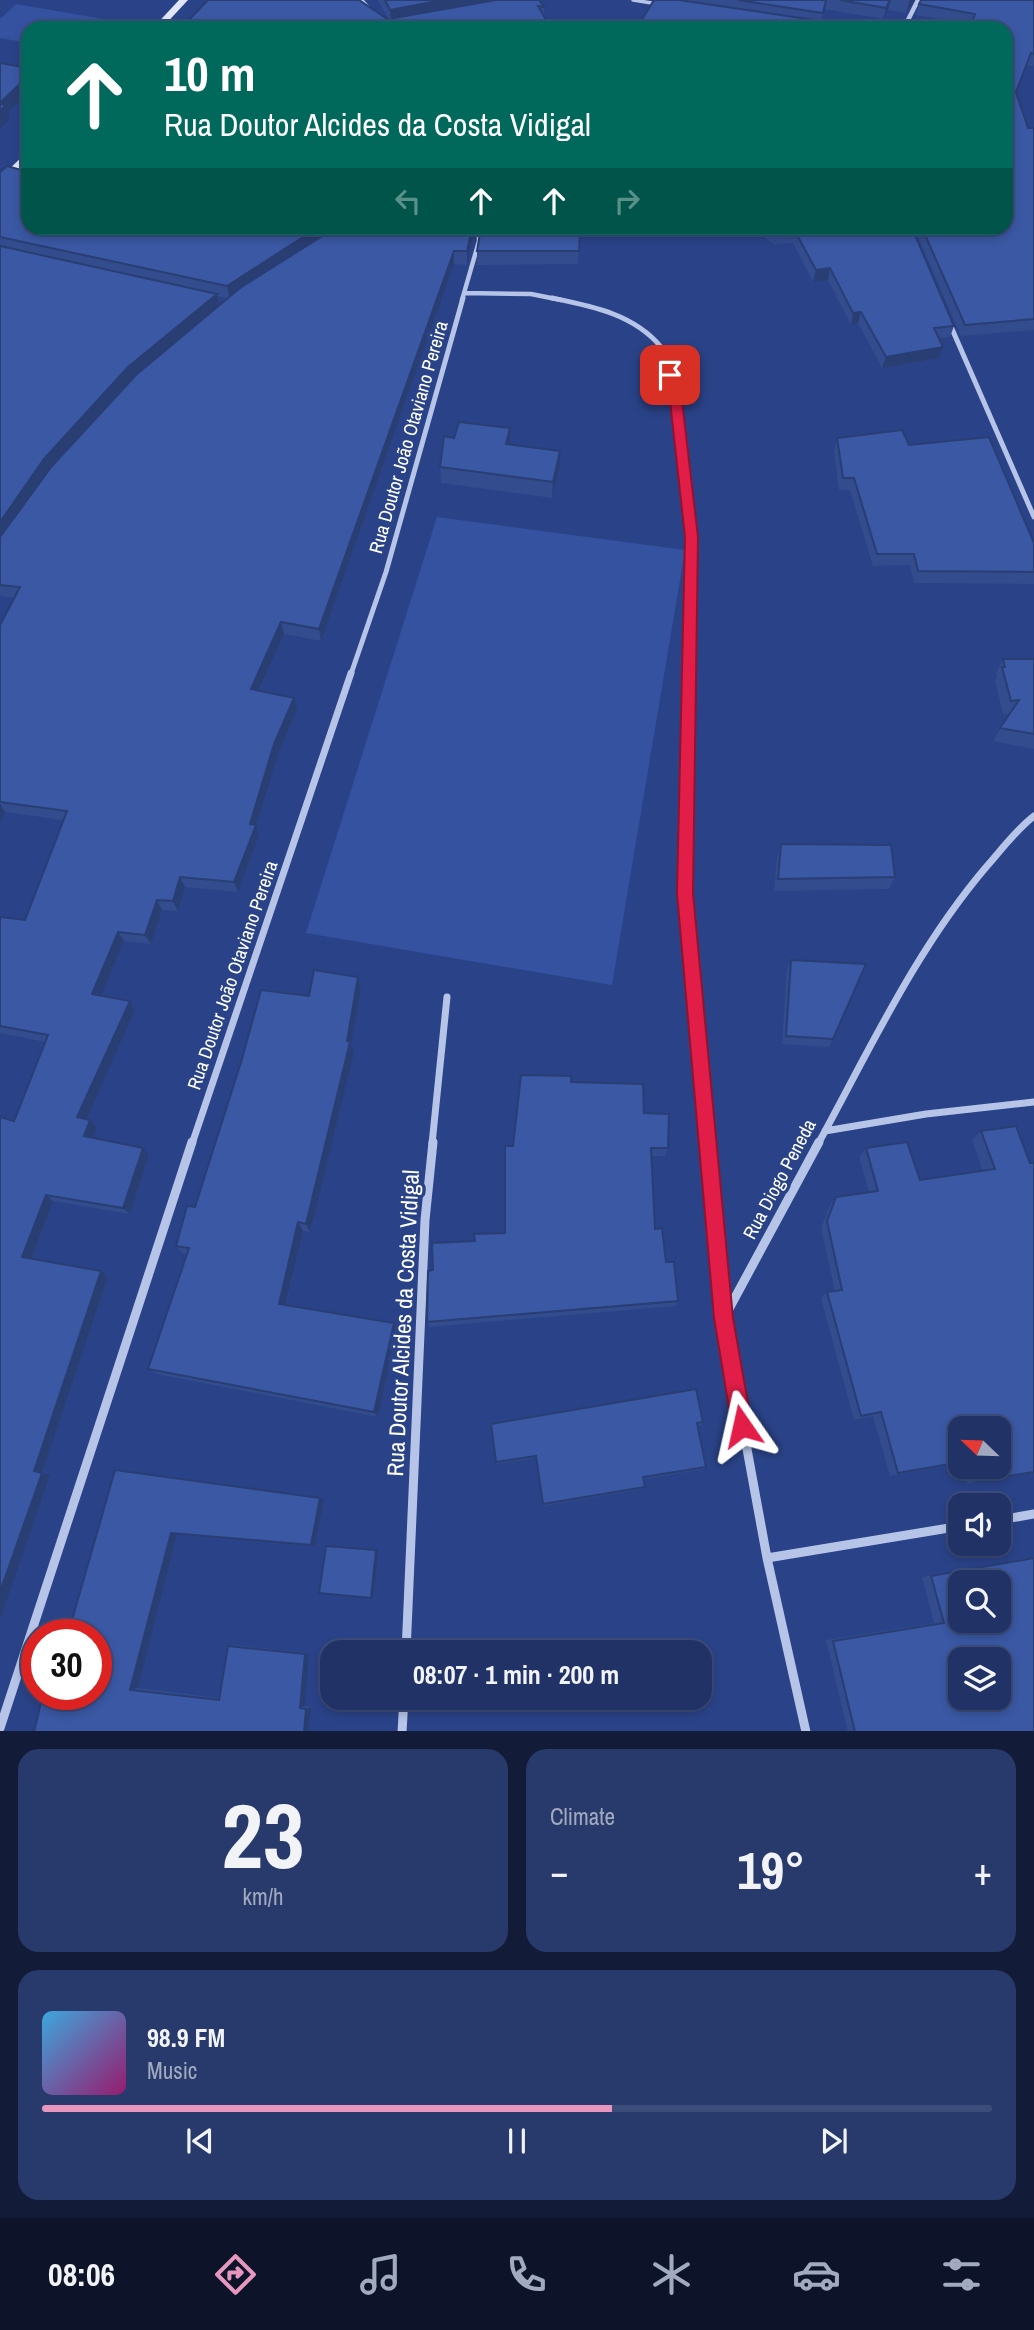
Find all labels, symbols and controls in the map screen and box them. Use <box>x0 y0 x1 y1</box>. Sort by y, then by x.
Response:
text: 10 m <box>164 40 256 106</box>
icon: ahead <box>49 49 140 140</box>
text: Rua Doutor Alcides da Costa Vidigal <box>164 103 591 146</box>
icon: left <box>389 182 427 220</box>
icon: ahead <box>462 182 500 220</box>
icon: ahead <box>535 182 573 220</box>
icon: right <box>608 182 646 220</box>
street label: Rua Doutor João Otaviano Pereira <box>362 317 454 556</box>
pin <box>640 345 700 405</box>
icon: arrive <box>651 356 689 394</box>
street label: Rua Doutor João Otaviano Pereira <box>181 857 284 1093</box>
street label: Rua Diogo Peneda <box>736 1114 822 1244</box>
street label: Rua Doutor Alcides da Costa Vidigal <box>379 1169 426 1477</box>
position arrow <box>705 1389 779 1463</box>
north arrow <box>948 1416 1012 1479</box>
map controls <box>948 1416 1011 1710</box>
button: sound <box>948 1493 1011 1556</box>
button: search <box>948 1570 1011 1633</box>
speed limit sign: 30 <box>21 1619 112 1710</box>
button: layers <box>948 1647 1011 1710</box>
text: 08:07 · 1 min · 200 m <box>413 1657 619 1692</box>
text: 23 <box>222 1774 305 1896</box>
text: Climate <box>550 1801 615 1832</box>
text: 19° <box>737 1835 805 1905</box>
text: − <box>550 1846 568 1897</box>
text: + <box>974 1846 992 1897</box>
text: km/h <box>243 1881 283 1912</box>
text: 98.9 FM <box>147 2020 225 2055</box>
text: Music <box>147 2055 197 2086</box>
icon: previous <box>181 2122 219 2160</box>
icon: pause <box>498 2122 536 2160</box>
icon: next <box>815 2122 853 2160</box>
icon: directions <box>211 2250 260 2299</box>
icon: music <box>356 2250 405 2299</box>
icon: phone <box>502 2250 551 2299</box>
icon: climate <box>647 2250 696 2299</box>
icon: car <box>792 2250 841 2299</box>
icon: filters <box>937 2250 986 2299</box>
text: 08:06 <box>48 2253 115 2296</box>

